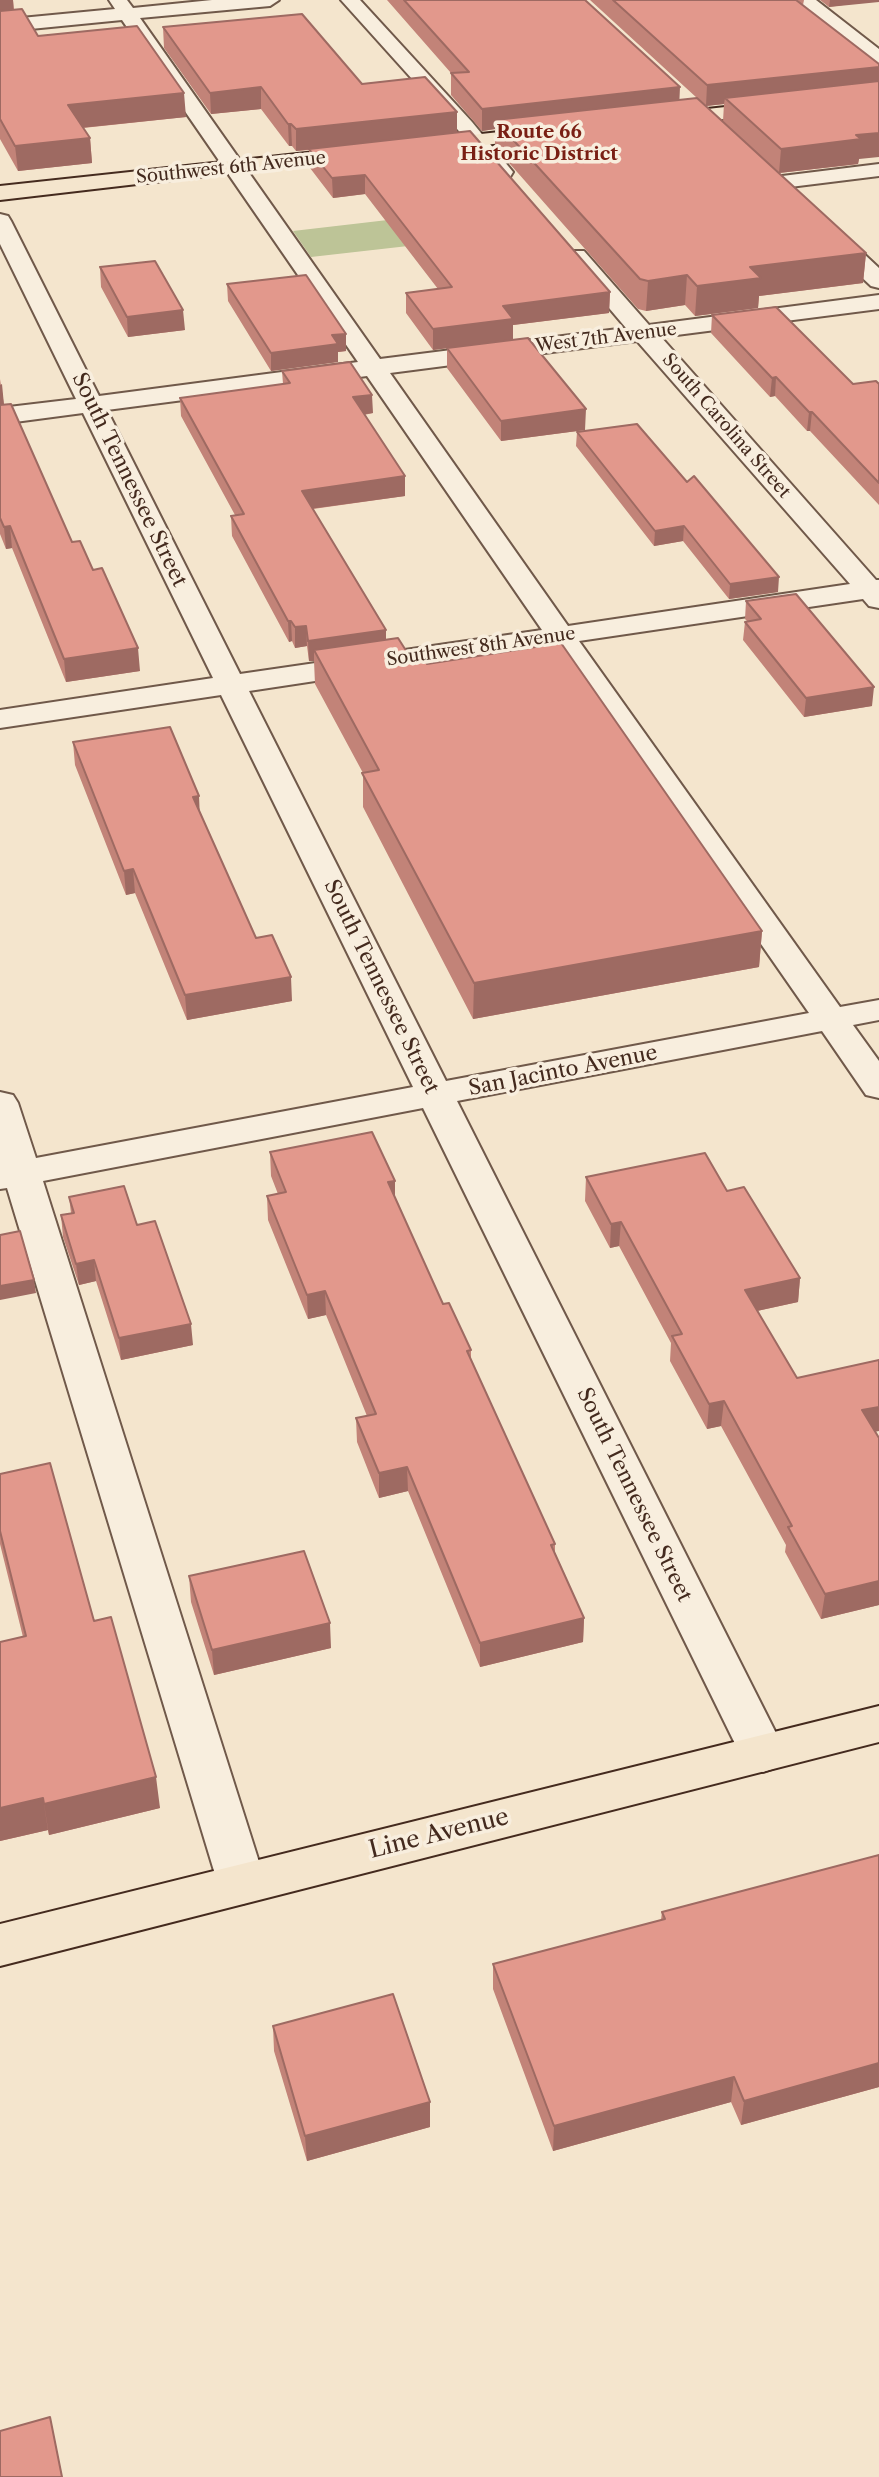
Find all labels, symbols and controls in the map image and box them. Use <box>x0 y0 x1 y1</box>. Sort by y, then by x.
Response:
district label: Route 66 Historic District <box>460 122 618 166</box>
street label: Southwest 6th Avenue <box>135 147 327 189</box>
street label: West 7th Avenue <box>534 319 678 357</box>
street label: South Carolina Street <box>657 349 795 503</box>
street label: South Tennessee Street <box>66 369 192 591</box>
street label: Southwest 8th Avenue <box>385 623 577 671</box>
street label: South Tennessee Street <box>318 876 444 1098</box>
street label: San Jacinto Avenue <box>467 1040 659 1102</box>
street label: South Tennessee Street <box>571 1384 697 1606</box>
street label: Line Avenue <box>366 1803 512 1865</box>

